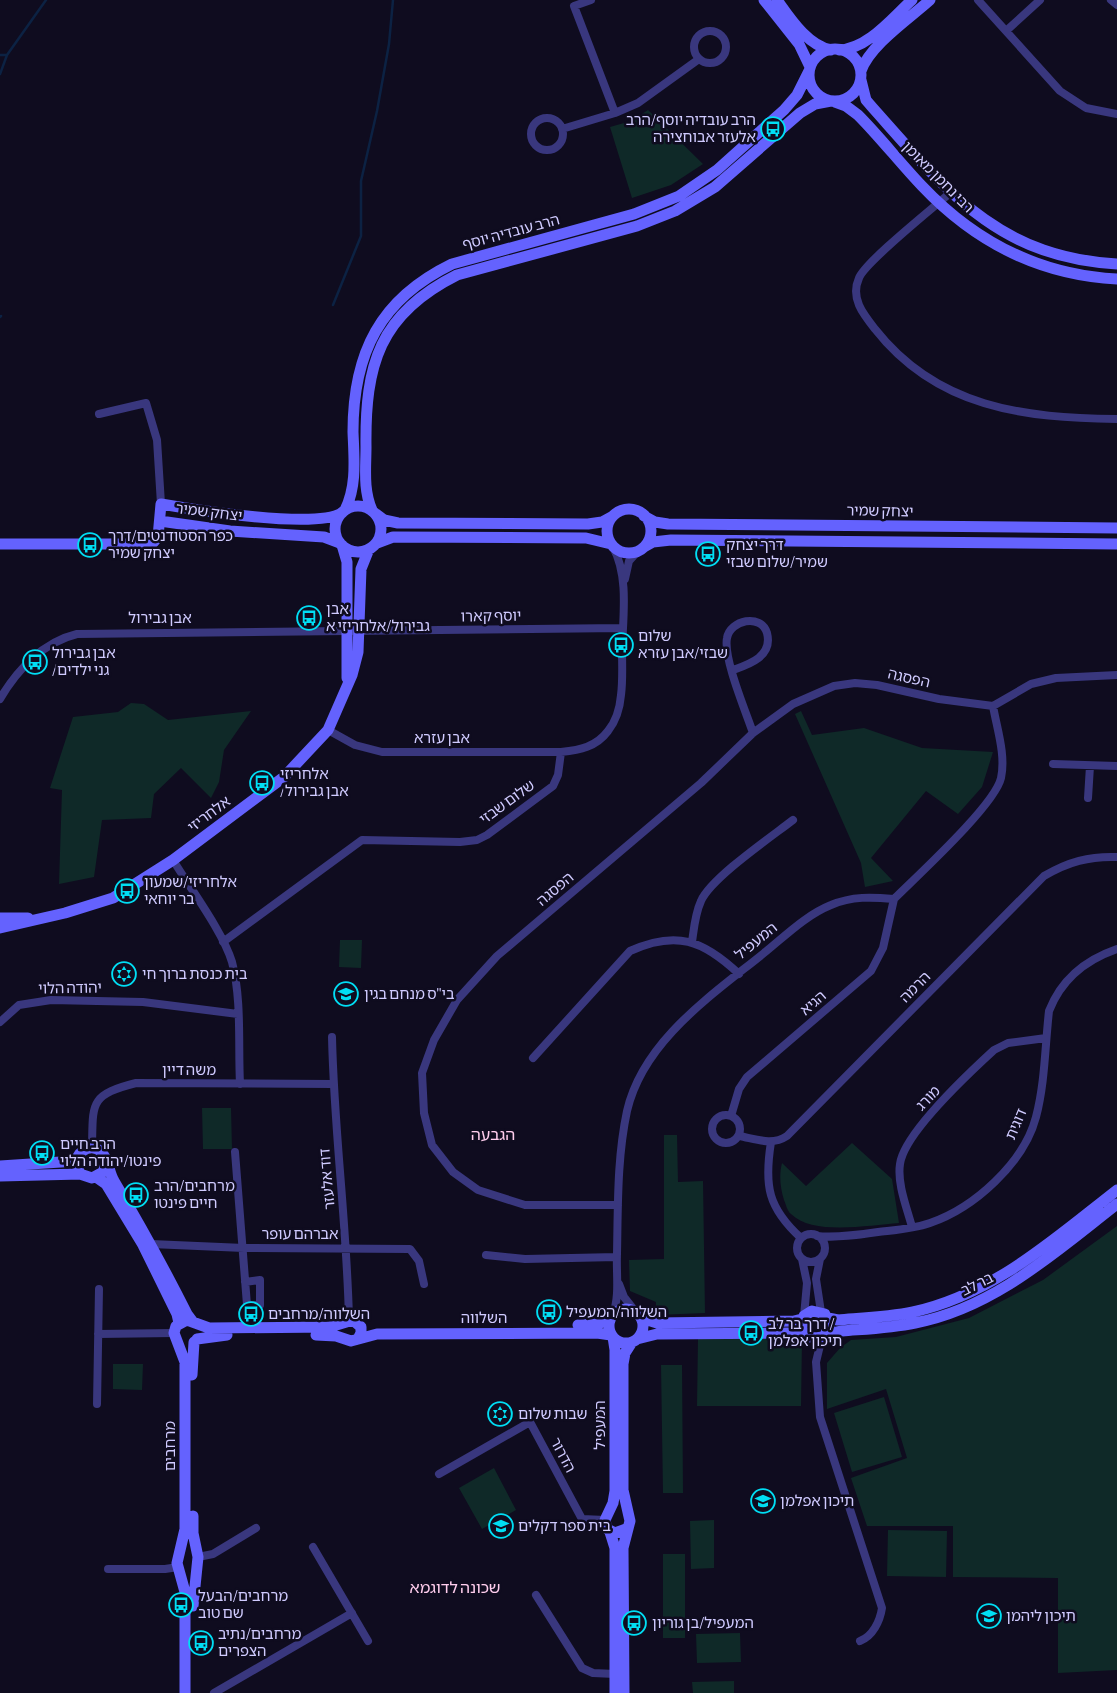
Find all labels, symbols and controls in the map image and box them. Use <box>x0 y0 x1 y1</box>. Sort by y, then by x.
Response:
place label: הרב עובדיה יוסף/הרב אלעזר אבוחצירה <box>626 111 756 145</box>
bus stop icon: הרב עובדיה יוסף/הרב אלעזר אבוחצירה <box>760 116 786 142</box>
street label: רבי נחמן מאומן <box>899 138 977 216</box>
street label: הרב עובדיה יוסף <box>460 210 561 253</box>
street label: יצחק שמיר <box>175 499 243 524</box>
street label: יצחק שמיר <box>846 501 914 520</box>
place label: כפר הסטודנטים/דרך יצחק שמיר <box>108 527 233 561</box>
bus stop icon: כפר הסטודנטים/דרך יצחק שמיר <box>77 532 103 558</box>
place label: דרך יצחק שמיר/שלום שבזי <box>726 536 828 570</box>
bus stop icon: דרך יצחק שמיר/שלום שבזי <box>695 541 721 567</box>
place label: אבן גבירול/אלחריזי א <box>326 600 430 634</box>
bus stop icon: אבן גבירול/אלחריזי א <box>296 605 322 631</box>
street label: יוסף קארו <box>461 606 521 625</box>
street label: אבן גבירול <box>128 609 192 626</box>
place label: שלום שבזי/אבן עזרא <box>638 627 728 661</box>
bus stop icon: שלום שבזי/אבן עזרא <box>608 632 634 658</box>
place label: אבן גבירול /גני ילדים <box>52 644 116 678</box>
bus stop icon: אבן גבירול /גני ילדים <box>22 649 48 675</box>
street label: הפסגה <box>886 664 932 691</box>
street label: אבן עזרא <box>414 729 470 746</box>
place label: אלחריזי /אבן גבירול <box>280 765 349 799</box>
bus stop icon: אלחריזי /אבן גבירול <box>249 770 275 796</box>
street label: שלום שבזי <box>476 776 538 827</box>
street label: אלחריזי <box>184 792 233 835</box>
street label: הפסגה <box>533 868 577 909</box>
place label: אלחריזי/שמעון בר יוחאי <box>144 873 237 907</box>
bus stop icon: אלחריזי/שמעון בר יוחאי <box>114 878 140 904</box>
street label: המעפיל <box>731 918 780 963</box>
synagogue icon: בית כנסת ברוך חי <box>111 961 137 987</box>
place label: בית כנסת ברוך חי <box>142 965 248 982</box>
street label: הרמה <box>896 968 934 1006</box>
street label: יהודה הלוי <box>38 978 102 997</box>
school or university icon: בי"ס מנחם בגין <box>333 981 359 1007</box>
place label: בי"ס מנחם בגין <box>364 985 455 1002</box>
street label: הגיא <box>796 987 829 1018</box>
street label: משה דיין <box>162 1061 216 1078</box>
street label: מורג <box>912 1082 943 1114</box>
street label: דוגית <box>1001 1106 1030 1142</box>
district label: הגבעה <box>471 1125 515 1143</box>
place label: הרב חיים פינטו/יהודה הלוי <box>60 1135 162 1169</box>
bus stop icon: הרב חיים פינטו/יהודה הלוי <box>29 1140 55 1166</box>
street label: דוד אלעזר <box>315 1148 338 1211</box>
place label: מרחבים/הרב חיים פינטו <box>154 1177 235 1211</box>
bus stop icon: מרחבים/הרב חיים פינטו <box>123 1182 149 1208</box>
street label: אברהם עופר <box>261 1225 339 1242</box>
street label: בר לב <box>958 1268 996 1299</box>
bus stop icon: השלווה/המעפיל <box>536 1299 562 1325</box>
bus stop icon: השלווה/מרחבים <box>238 1301 264 1327</box>
place label: השלווה/המעפיל <box>566 1303 667 1320</box>
place label: השלווה/מרחבים <box>268 1305 370 1322</box>
street label: השלווה <box>461 1309 507 1326</box>
place label: דרך בר לב / תיכון אפלמן <box>768 1315 842 1349</box>
bus stop icon: דרך בר לב / תיכון אפלמן <box>738 1320 764 1346</box>
street label: המעפיל <box>591 1400 608 1450</box>
synagogue icon: שבות שלום <box>487 1401 513 1427</box>
place label: שבות שלום <box>518 1405 587 1422</box>
street label: מרחבים <box>161 1421 178 1471</box>
street label: הדרור <box>547 1434 580 1475</box>
school or university icon: תיכון אפלמן <box>750 1488 776 1514</box>
place label: תיכון אפלמן <box>780 1492 854 1509</box>
school or university icon: בית ספר דקלים <box>488 1513 514 1539</box>
place label: בית ספר דקלים <box>518 1517 611 1534</box>
district label: שכונה לדוגמא <box>410 1578 500 1596</box>
place label: מרחבים/הבעל שם טוב <box>198 1587 288 1621</box>
bus stop icon: מרחבים/הבעל שם טוב <box>168 1592 194 1618</box>
school or university icon: תיכון ליהמן <box>976 1603 1002 1629</box>
place label: תיכון ליהמן <box>1006 1607 1076 1624</box>
bus stop icon: המעפיל/בן גוריון <box>621 1610 647 1636</box>
place label: המעפיל/בן גוריון <box>652 1614 754 1631</box>
place label: מרחבים/נתיב הצפרים <box>218 1625 301 1659</box>
bus stop icon: מרחבים/נתיב הצפרים <box>188 1630 214 1656</box>

